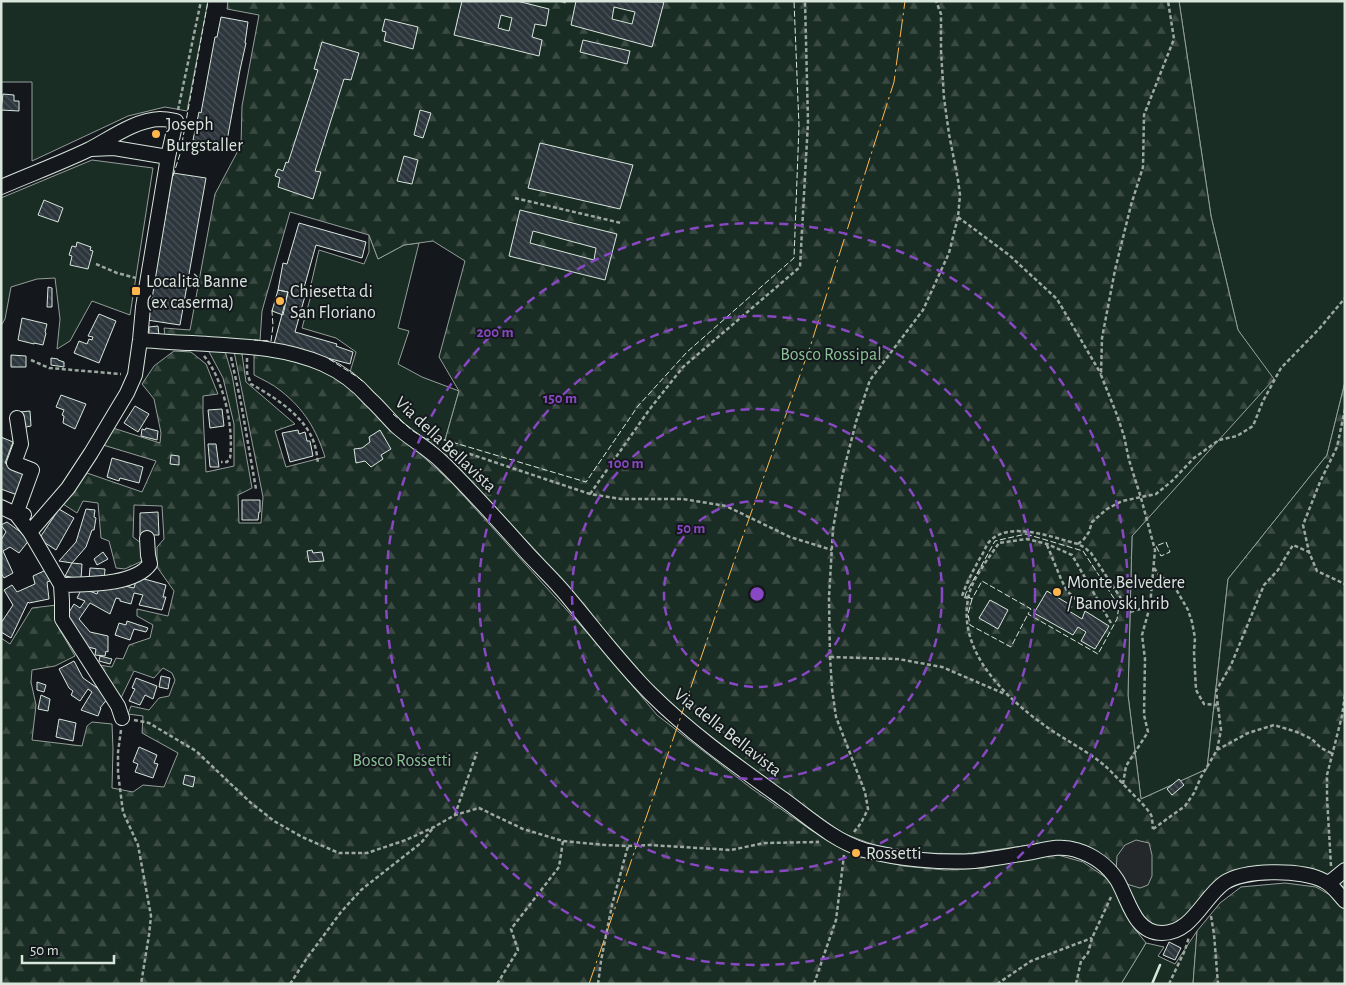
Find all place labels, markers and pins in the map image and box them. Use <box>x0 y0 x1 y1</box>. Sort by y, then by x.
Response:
place label: Joseph Burgstaller <box>166 116 243 155</box>
marker: Joseph Burgstaller <box>150 128 162 140</box>
place label: Località Banne (ex caserma) <box>146 273 247 312</box>
place label: Chiesetta di San Floriano <box>290 283 376 322</box>
marker: Località Banne (ex caserma) <box>130 285 142 297</box>
marker: Chiesetta di San Floriano <box>274 295 286 307</box>
place label: Monte Belvedere / Banovski hrib <box>1067 574 1185 613</box>
centre of rings <box>748 585 766 603</box>
marker: Monte Belvedere / Banovski hrib <box>1051 586 1063 598</box>
place label: Rossetti <box>866 845 922 863</box>
marker: Rossetti <box>850 847 862 859</box>

